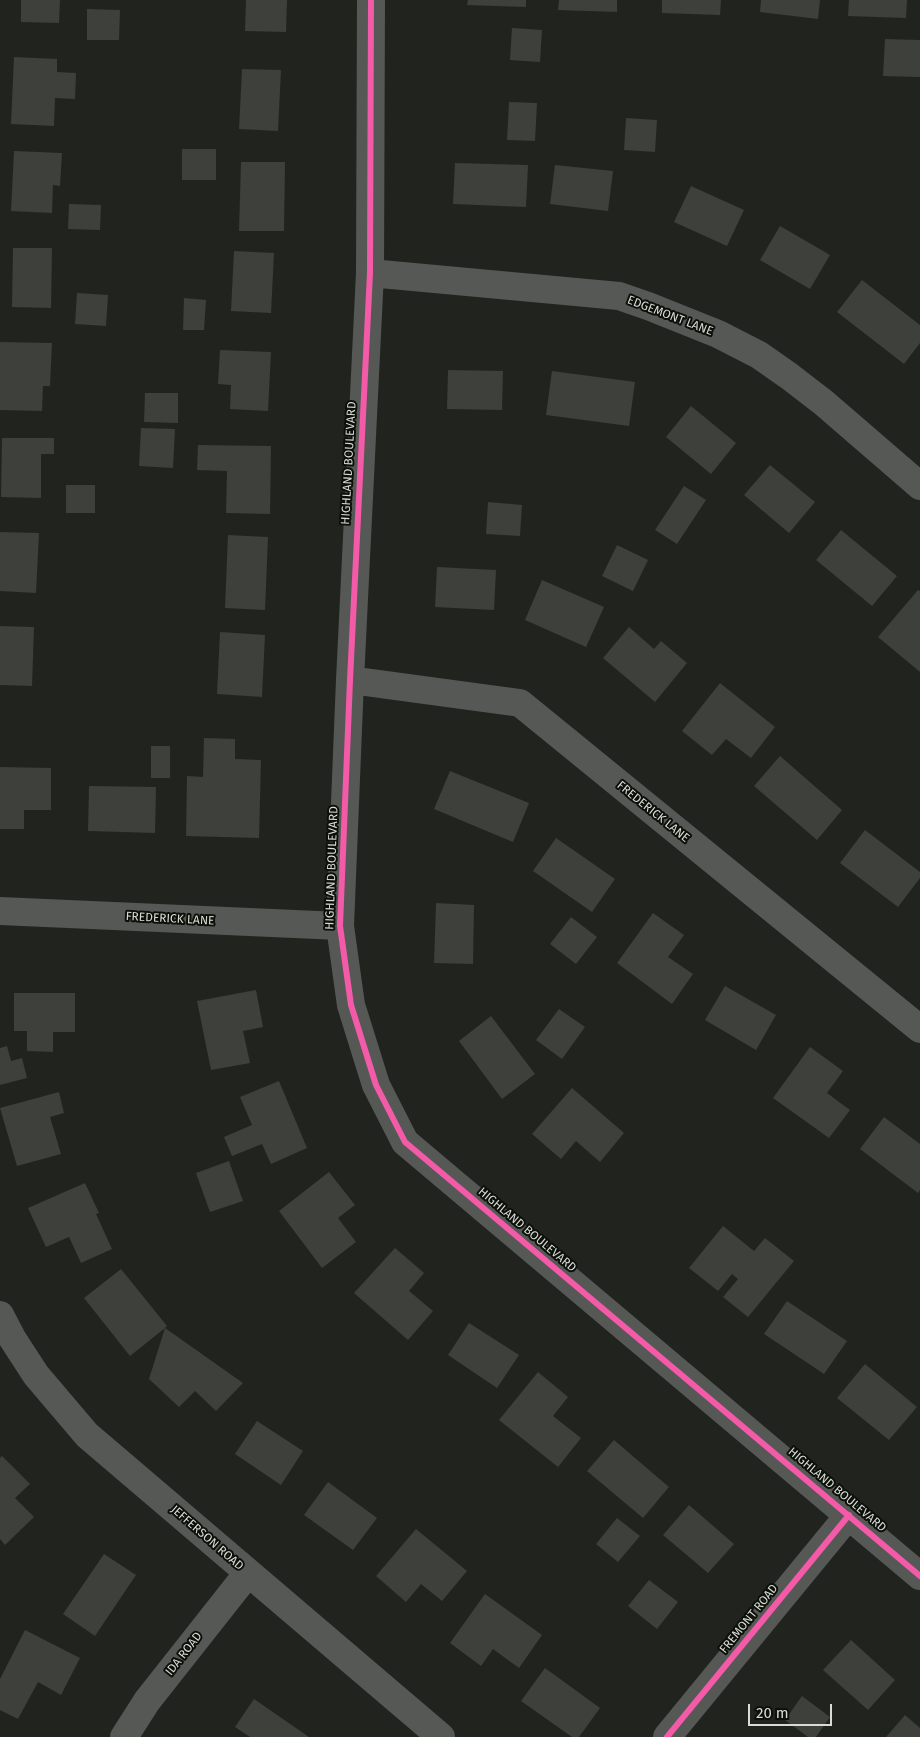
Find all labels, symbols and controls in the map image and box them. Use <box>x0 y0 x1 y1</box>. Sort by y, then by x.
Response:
street label: EDGEMONT LANE <box>625 293 715 339</box>
street label: HIGHLAND BOULEVARD <box>339 401 359 525</box>
street label: FREDERICK LANE <box>614 778 692 846</box>
street label: HIGHLAND BOULEVARD <box>323 806 341 930</box>
street label: FREDERICK LANE <box>125 909 215 929</box>
street label: HIGHLAND BOULEVARD <box>475 1185 579 1275</box>
street label: HIGHLAND BOULEVARD <box>785 1445 889 1535</box>
street label: JEFFERSON ROAD <box>168 1503 246 1573</box>
street label: FREMONT ROAD <box>717 1582 781 1656</box>
street label: IDA ROAD <box>163 1629 205 1679</box>
scale bar <box>750 1694 834 1726</box>
text: 20 m <box>756 1704 789 1722</box>

